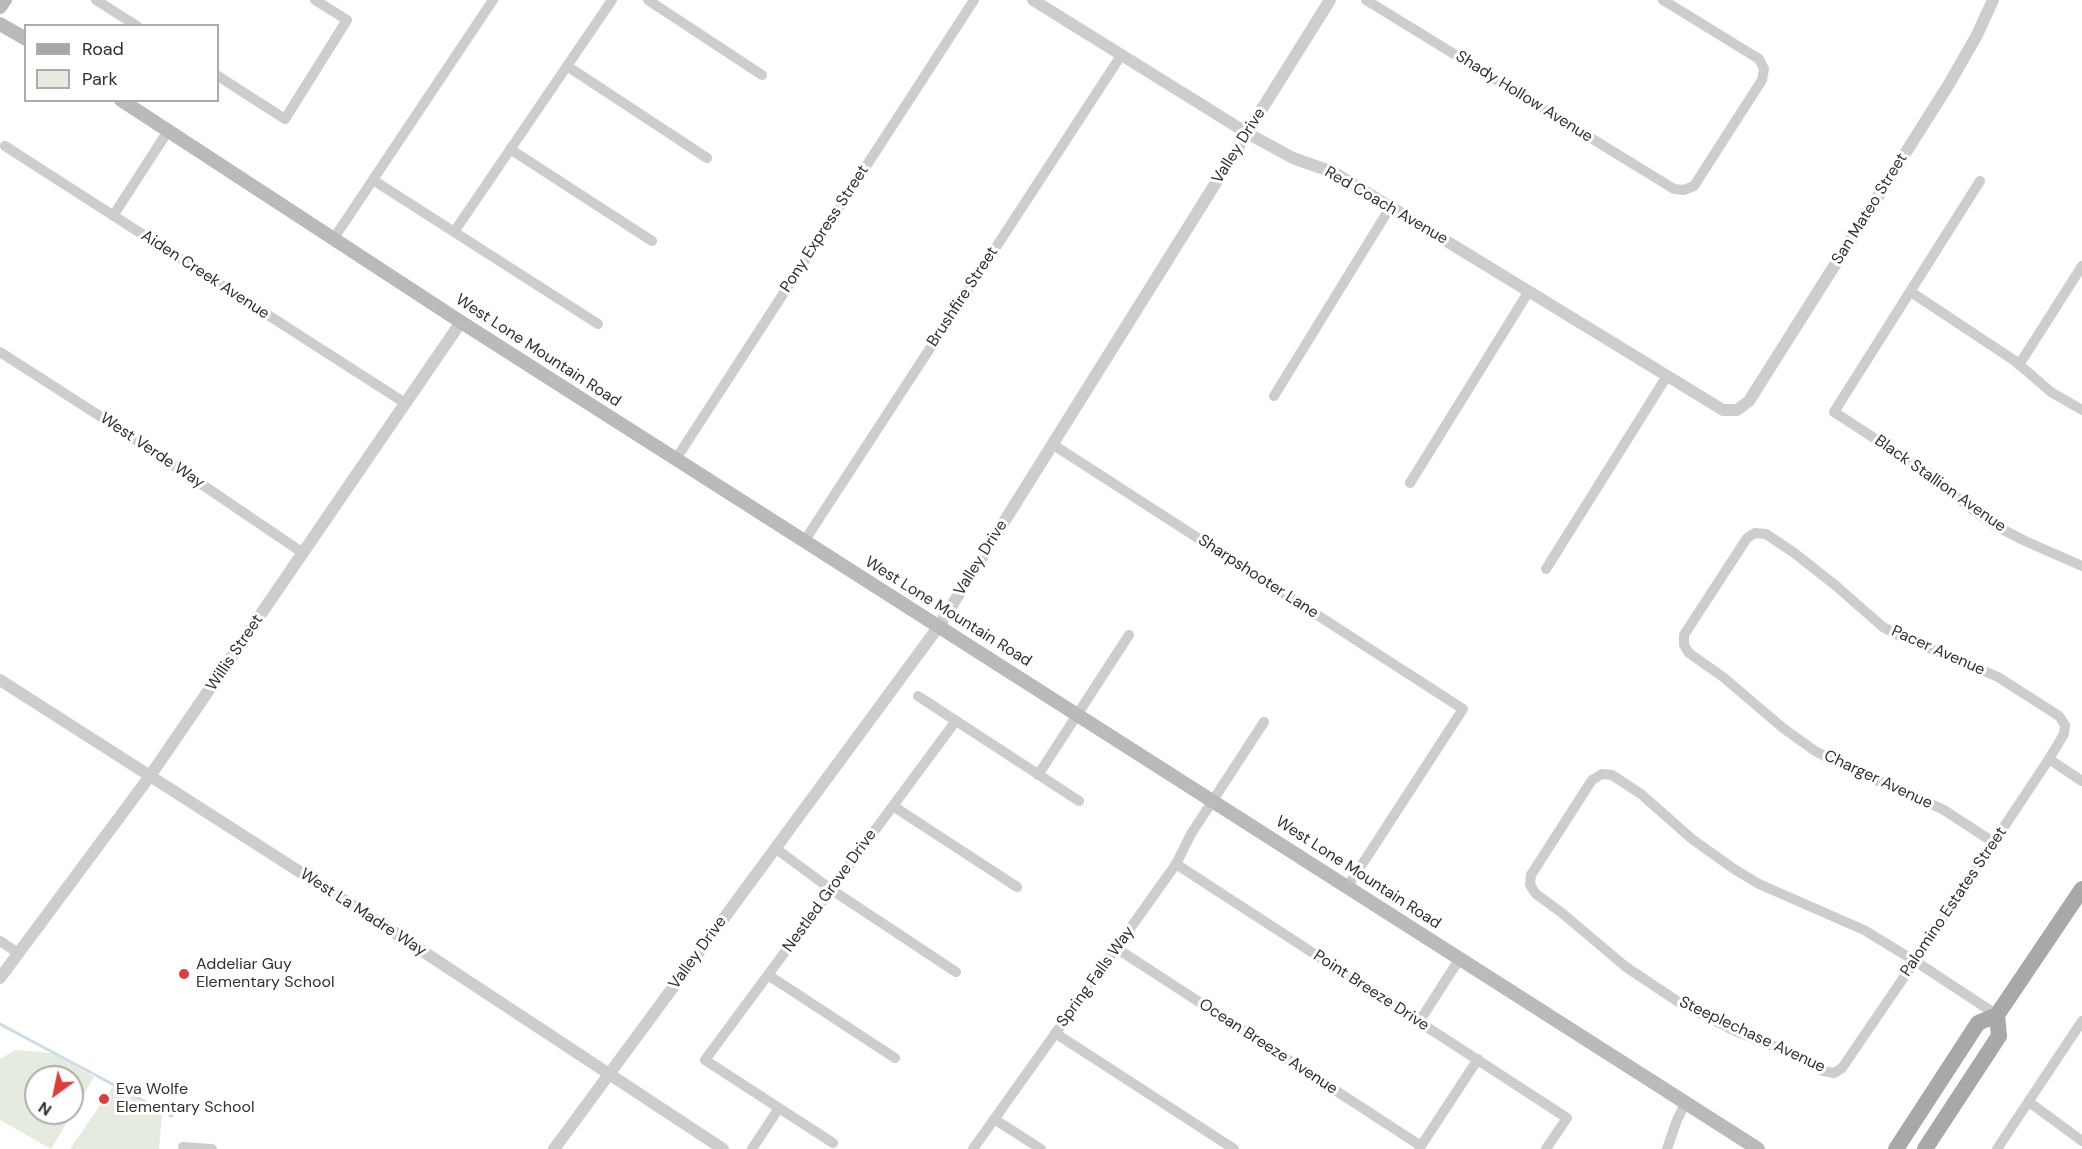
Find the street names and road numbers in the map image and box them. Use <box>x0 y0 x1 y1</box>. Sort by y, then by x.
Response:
street label: Shady Hollow Avenue <box>1452 47 1596 147</box>
street label: Valley Drive <box>1208 105 1270 187</box>
street label: San Mateo Street <box>1828 150 1912 268</box>
street label: Pony Express Street <box>777 162 873 296</box>
street label: Red Coach Avenue <box>1321 163 1451 249</box>
street label: Aiden Creek Avenue <box>137 226 273 324</box>
street label: Brushfire Street <box>924 243 1002 351</box>
street label: West Lone Mountain Road <box>452 290 624 412</box>
street label: West Verde Way <box>96 409 208 493</box>
street label: Black Stallion Avenue <box>1871 431 2009 537</box>
street label: Valley Drive <box>950 517 1012 599</box>
street label: Sharpshooter Lane <box>1194 531 1322 623</box>
street label: West Lone Mountain Road <box>861 553 1035 671</box>
street label: Willis Street <box>202 611 268 695</box>
street label: Pacer Avenue <box>1888 622 1988 680</box>
street label: Charger Avenue <box>1821 747 1935 813</box>
street label: West Lone Mountain Road <box>1272 812 1444 934</box>
street label: Palomino Estates Street <box>1897 824 2011 980</box>
street label: Nestled Grove Drive <box>779 826 881 956</box>
street label: West La Madre Way <box>296 865 430 961</box>
street label: Valley Drive <box>665 913 731 993</box>
street label: Spring Falls Way <box>1053 923 1139 1031</box>
street label: Point Breeze Drive <box>1310 946 1432 1036</box>
street label: Steeplechase Avenue <box>1676 993 1828 1077</box>
street label: Ocean Breeze Avenue <box>1195 995 1341 1099</box>

